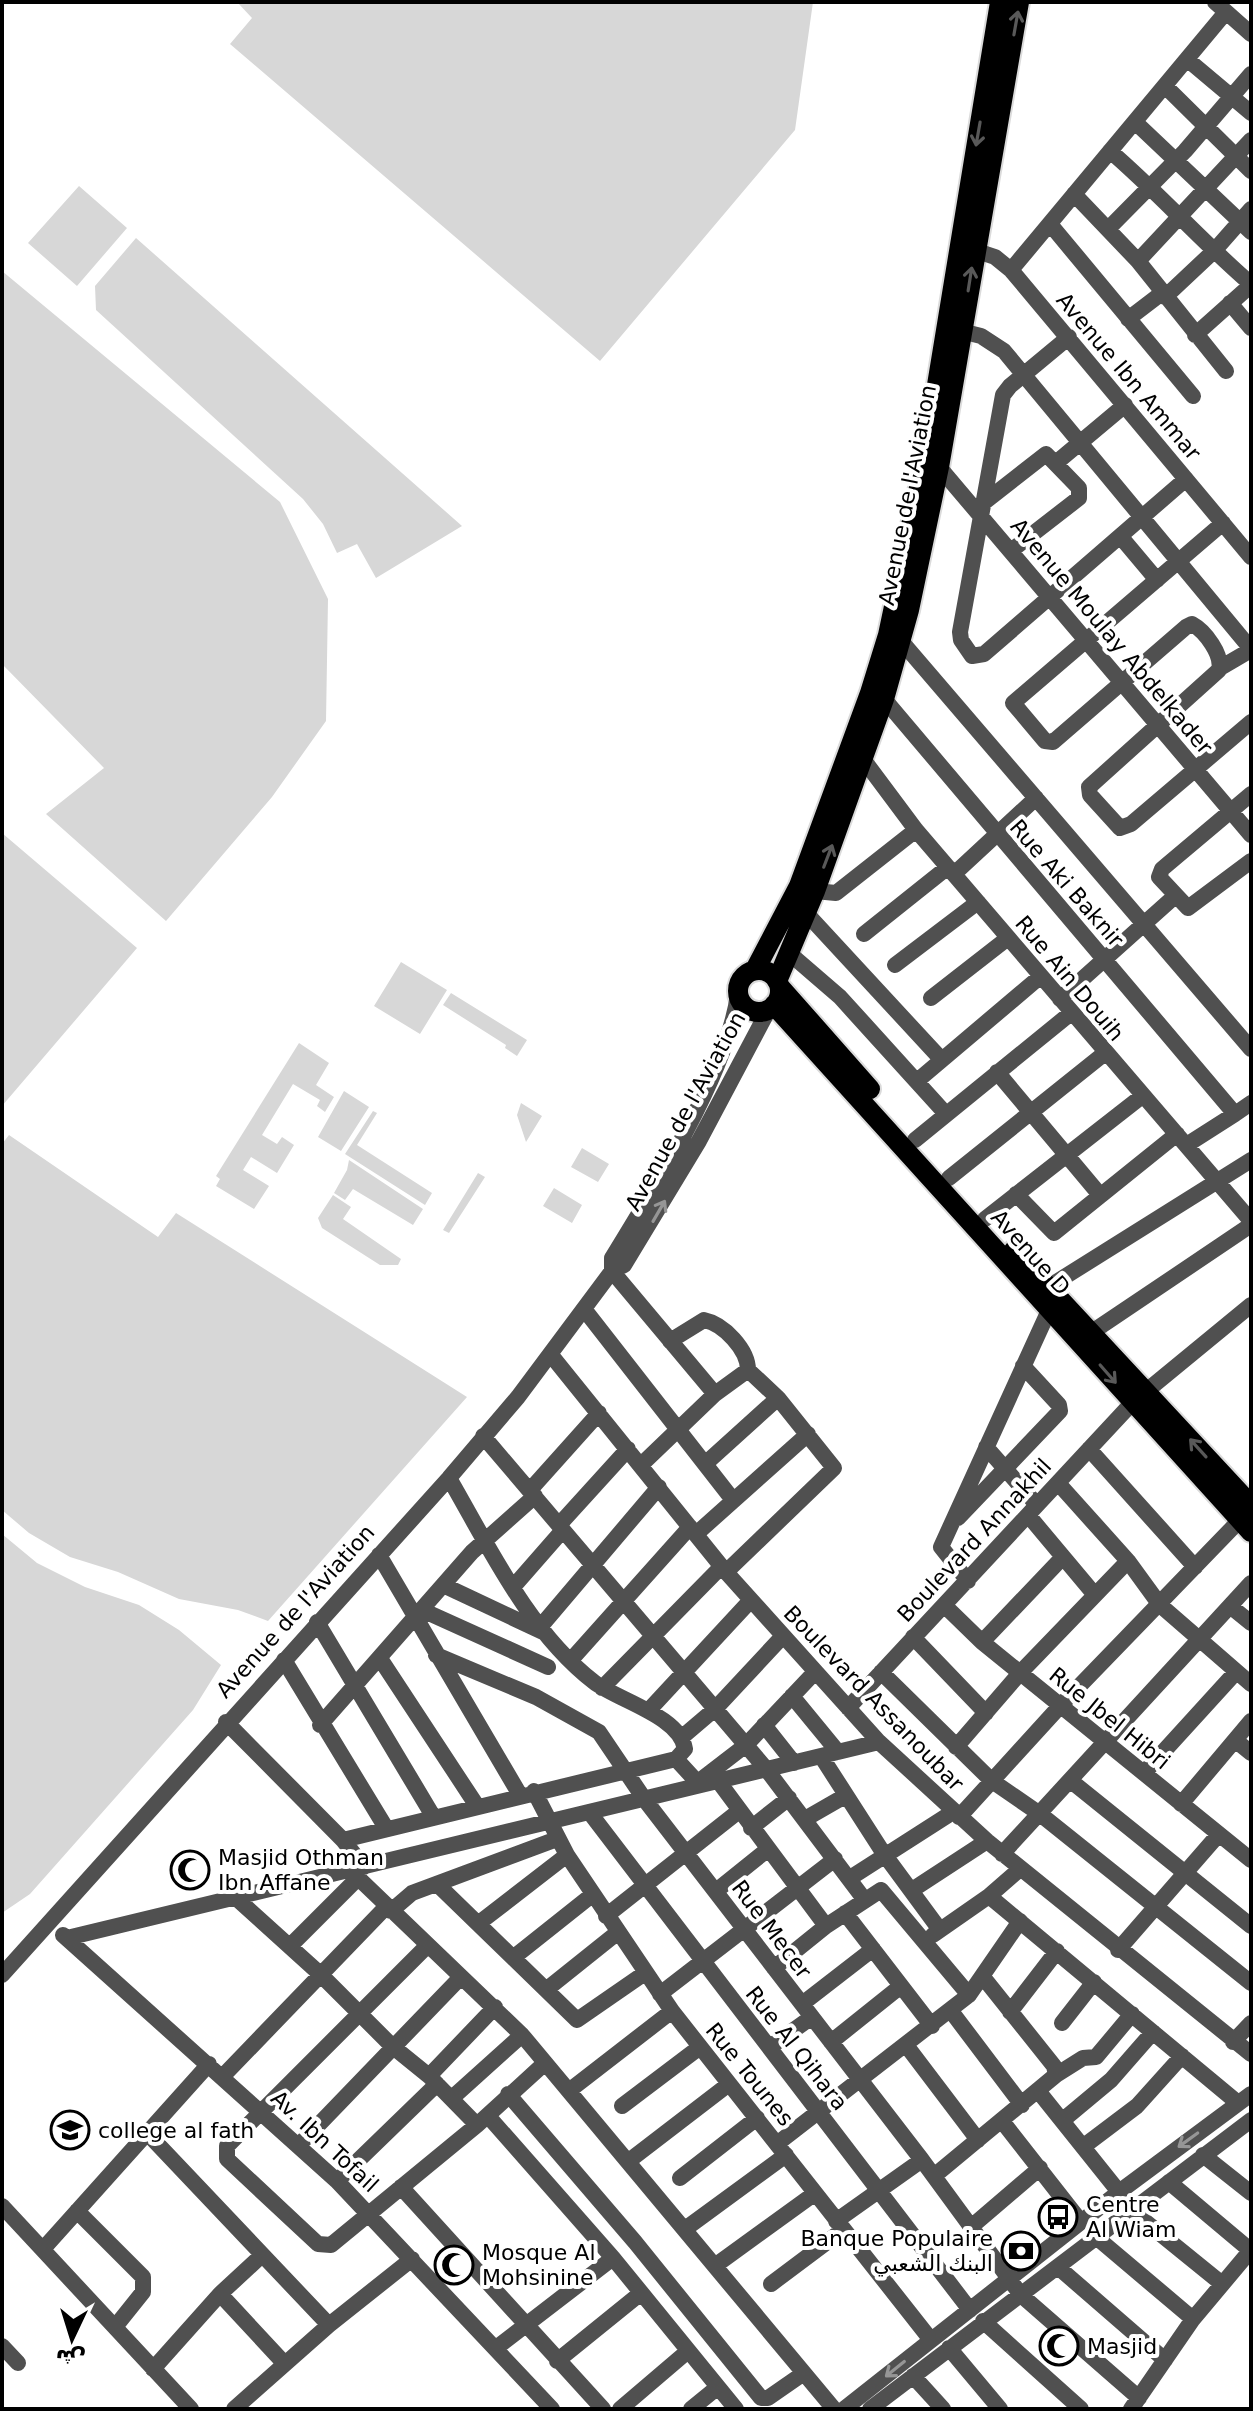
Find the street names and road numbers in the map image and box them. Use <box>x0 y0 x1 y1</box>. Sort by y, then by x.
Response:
street label: Avenue Ibn Ammar <box>1051 288 1206 466</box>
street label: Avenue de l'Aviation <box>874 383 941 607</box>
street label: Avenue Moulay Abdelkader <box>1006 513 1218 760</box>
street label: Rue Aki Baknir <box>1005 815 1129 953</box>
street label: Rue Ain Douih <box>1010 911 1129 1046</box>
street label: Avenue de l'Aviation <box>620 1007 751 1215</box>
street label: Avenue D <box>986 1205 1075 1300</box>
street label: Boulevard Annakhil <box>892 1454 1056 1627</box>
street label: Avenue de l'Aviation <box>211 1520 380 1703</box>
street label: Boulevard Assanoubar <box>779 1601 969 1797</box>
street label: Rue Jbel Hibri <box>1044 1662 1175 1775</box>
street label: Rue Mecer <box>727 1875 817 1984</box>
street label: Rue Al Qihara <box>740 1981 853 2115</box>
street label: Rue Tounes <box>701 2018 799 2131</box>
street label: Av. Ibn Tofail <box>266 2085 383 2197</box>

